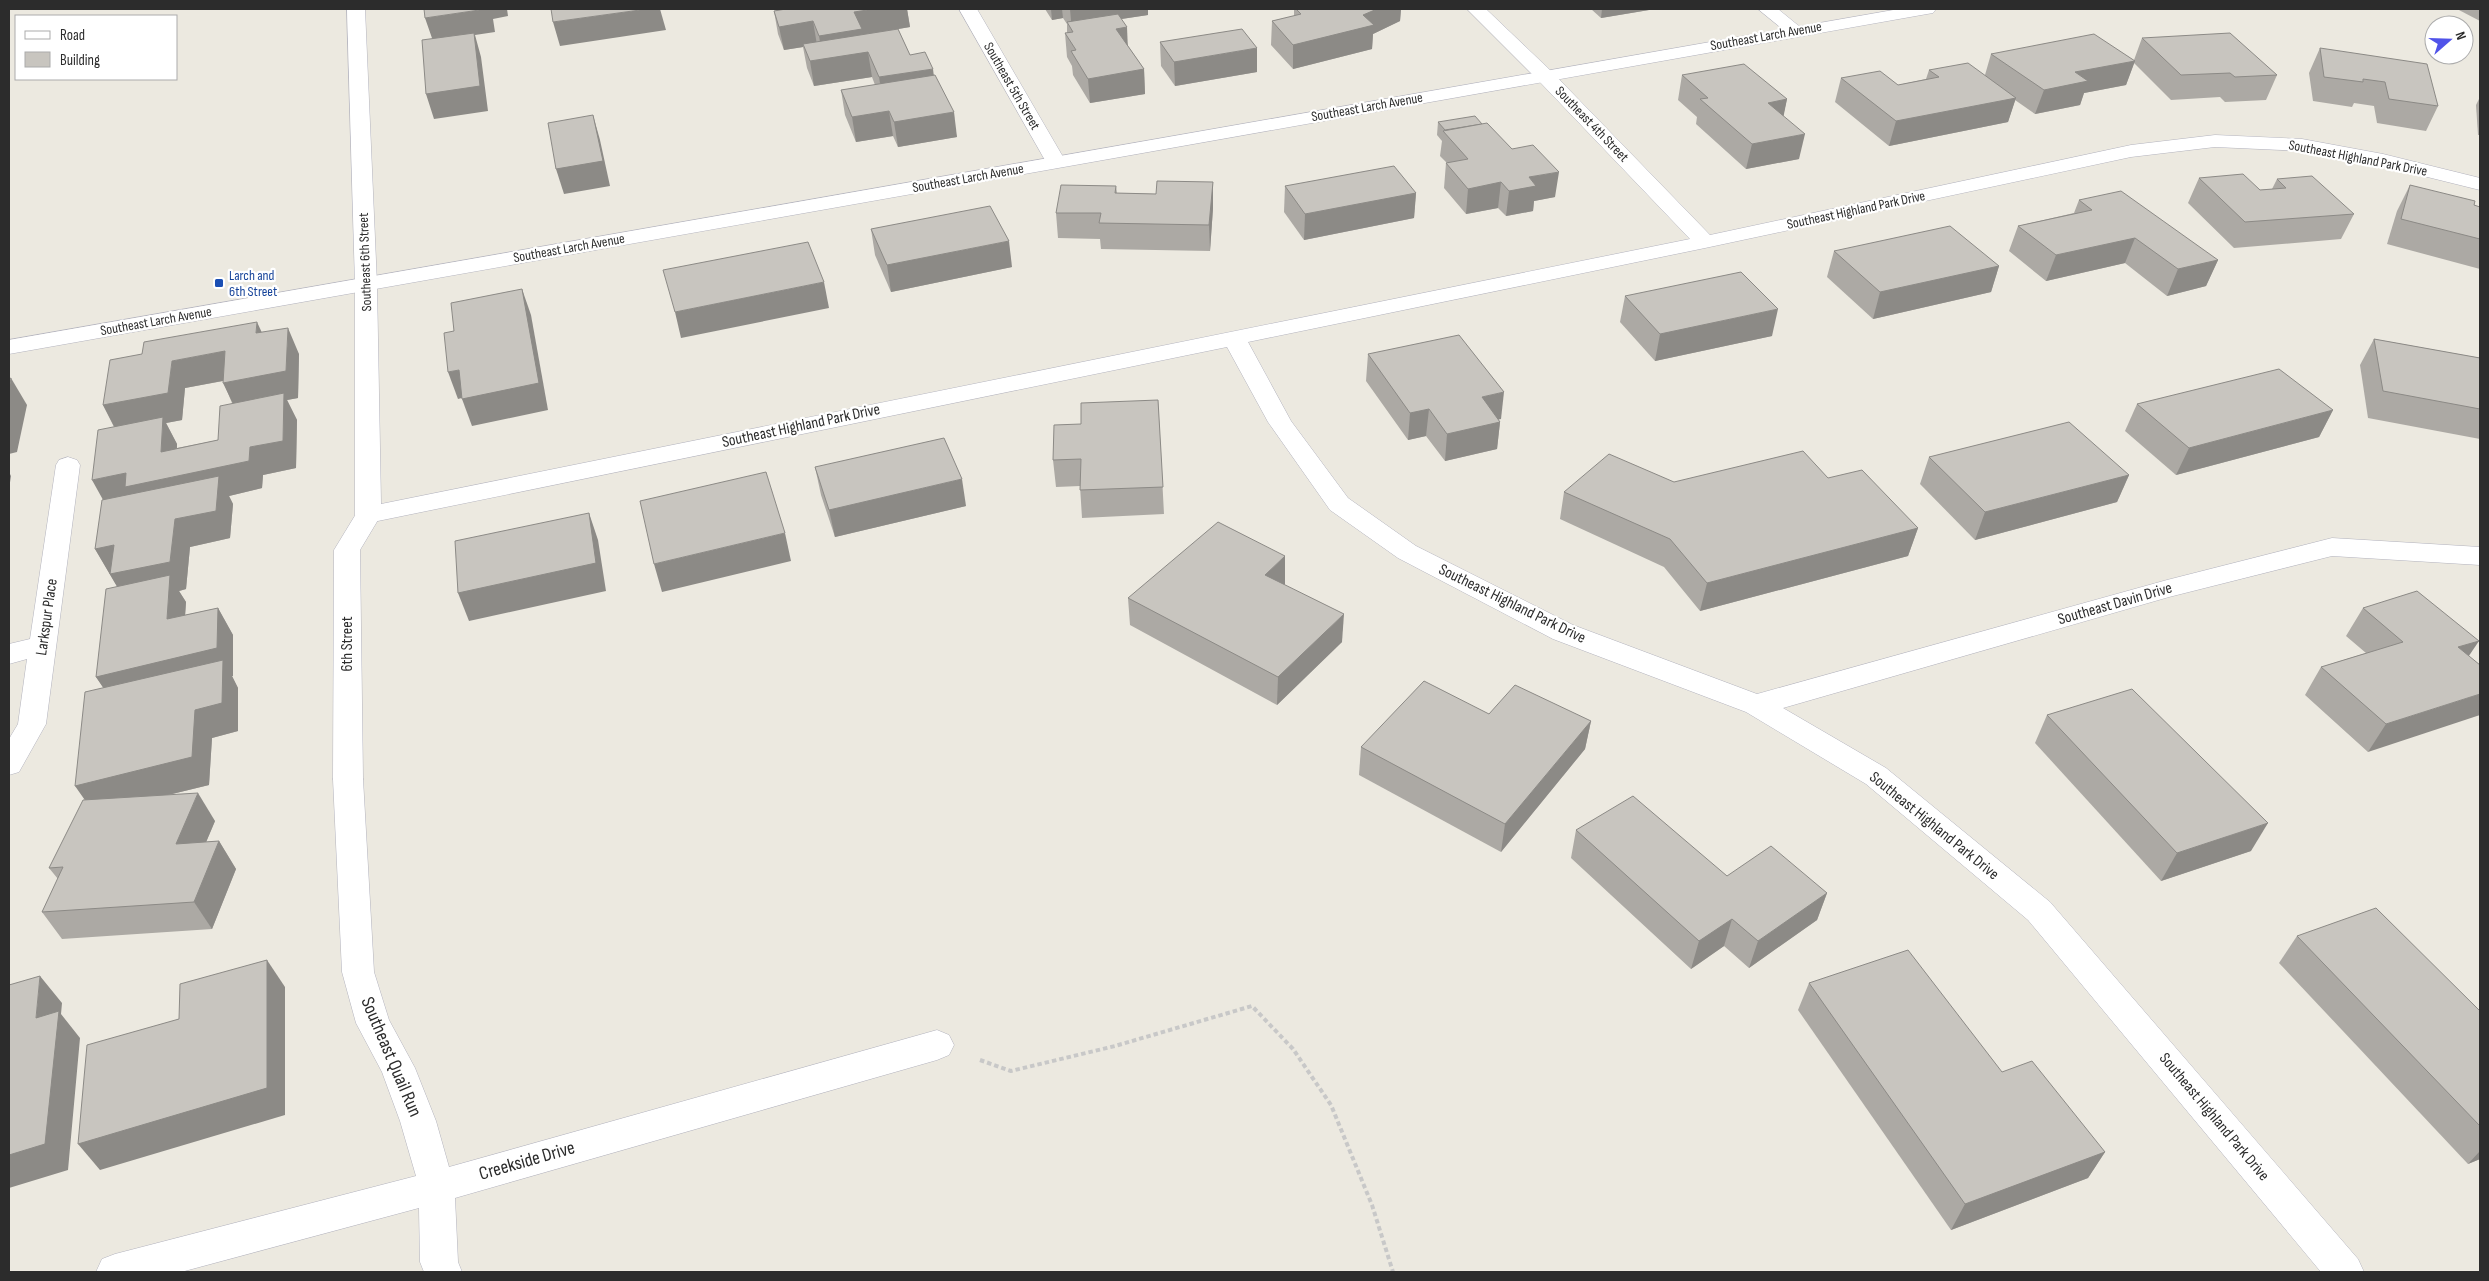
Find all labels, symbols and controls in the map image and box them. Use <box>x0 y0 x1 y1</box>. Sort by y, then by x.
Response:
legend <box>15 15 178 80</box>
north arrow <box>2424 15 2474 65</box>
street label: Southeast Larch Avenue <box>1709 18 1823 54</box>
text: Road <box>60 26 85 45</box>
text: N <box>2451 29 2470 42</box>
street label: Southeast 5th Street <box>980 39 1044 133</box>
text: Building <box>60 51 100 70</box>
street label: Southeast 4th Street <box>1552 83 1632 165</box>
street label: Southeast Larch Avenue <box>1310 89 1424 125</box>
street label: Southeast Highland Park Drive <box>2287 136 2429 180</box>
street label: Southeast Larch Avenue <box>911 160 1025 196</box>
street label: Southeast Highland Park Drive <box>1785 187 1927 233</box>
street label: Southeast 6th Street <box>355 212 375 312</box>
street label: Southeast Larch Avenue <box>512 230 626 266</box>
place label: Larch and 6th Street <box>229 267 277 300</box>
marker: Larch and 6th Street <box>213 277 225 289</box>
street label: Southeast Larch Avenue <box>99 303 213 339</box>
street label: Southeast Highland Park Drive <box>720 400 882 452</box>
street label: Southeast Highland Park Drive <box>1435 560 1589 648</box>
street label: Larkspur Place <box>32 577 62 657</box>
street label: Southeast Davin Drive <box>2056 579 2174 629</box>
street label: 6th Street <box>338 616 357 672</box>
street label: Southeast Highland Park Drive <box>1865 768 2003 884</box>
street label: Southeast Quail Run <box>355 994 427 1120</box>
street label: Southeast Highland Park Drive <box>2155 1049 2273 1185</box>
street label: Creekside Drive <box>476 1136 578 1186</box>

